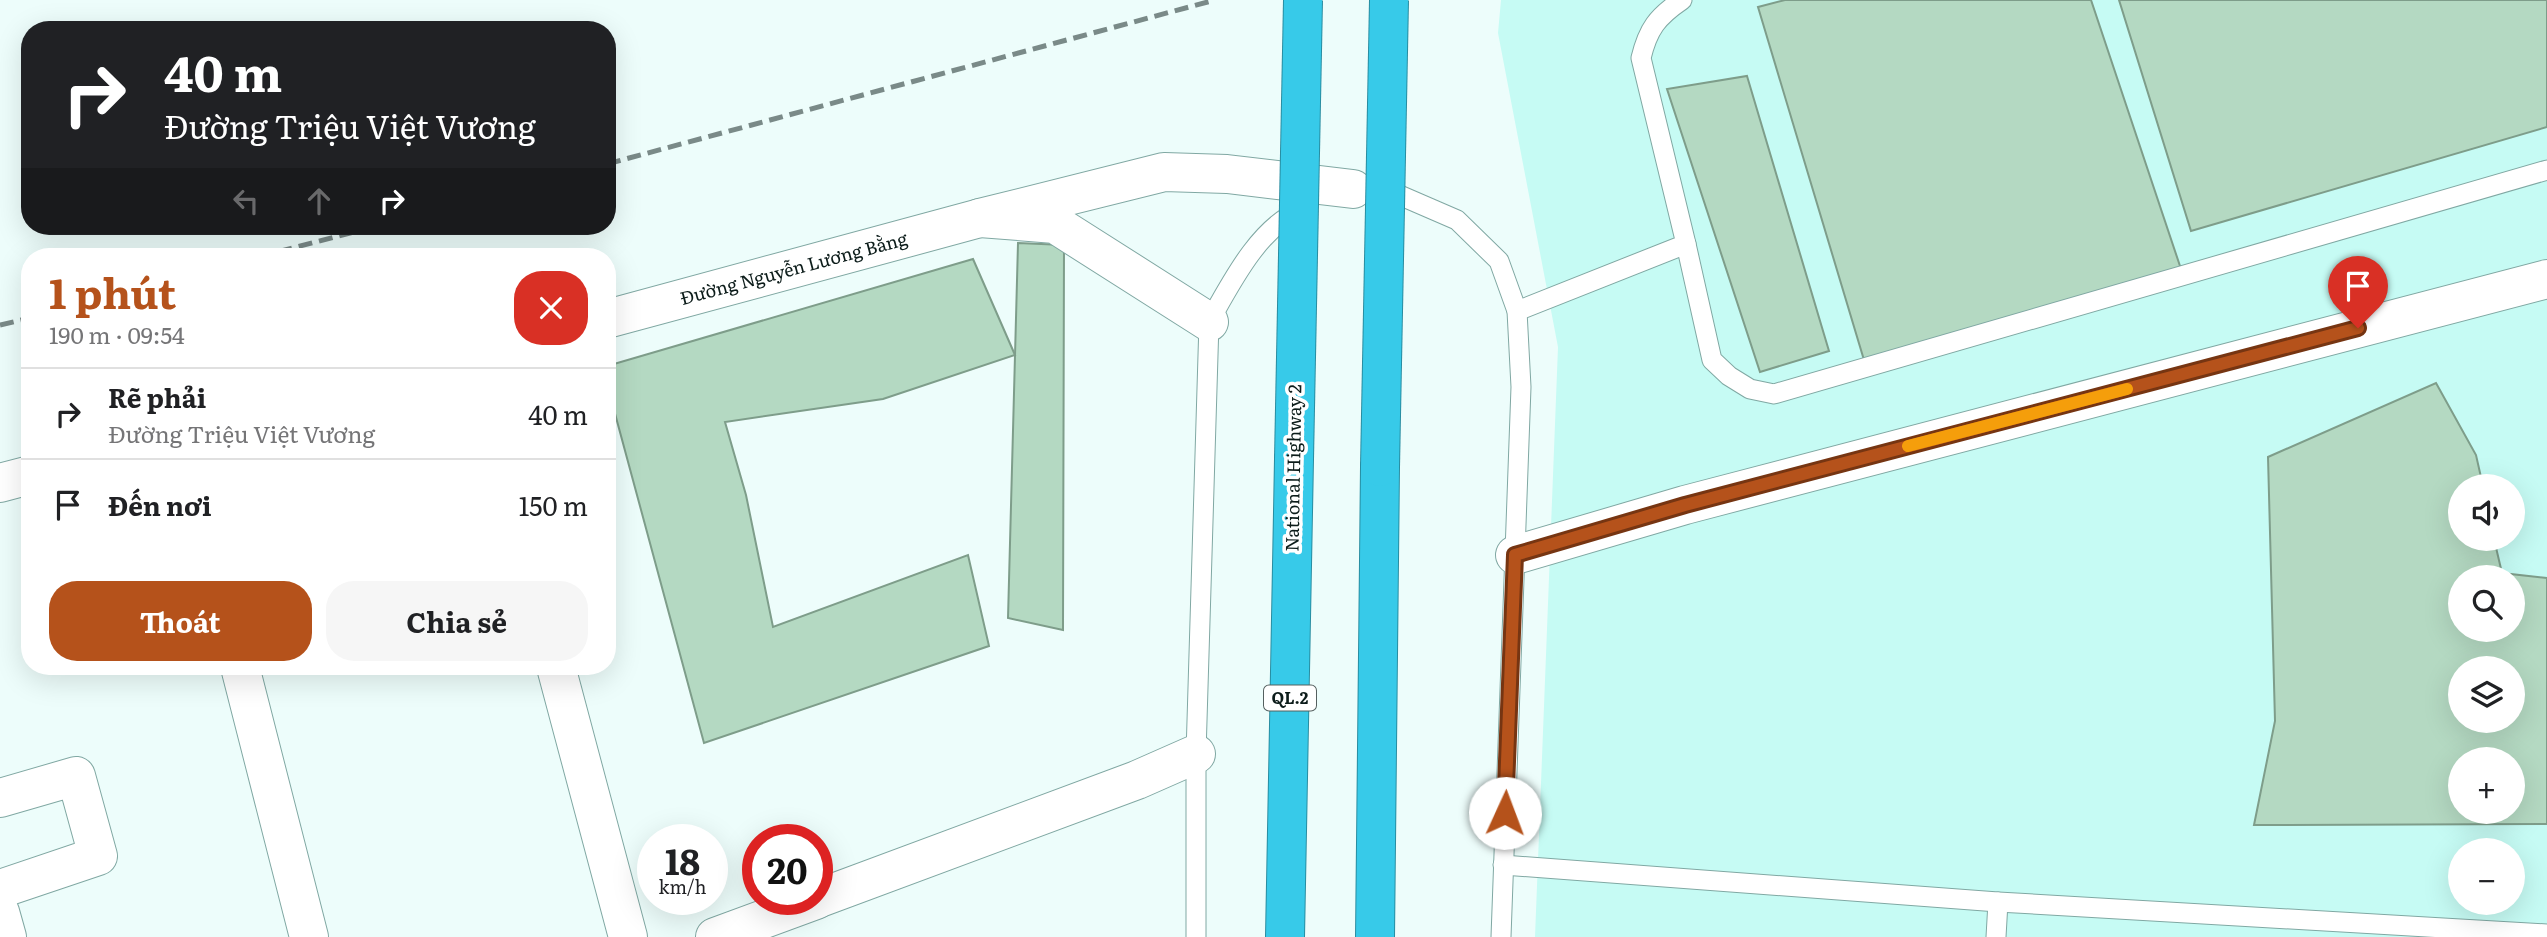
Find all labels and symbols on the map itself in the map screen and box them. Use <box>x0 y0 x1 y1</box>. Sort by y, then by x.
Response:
street label: Đường Nguyễn Lương Bằng <box>677 224 911 311</box>
pin <box>2328 256 2388 328</box>
street label: National Highway 2 <box>1278 384 1307 552</box>
road number: QL.2 <box>1264 685 1316 710</box>
position arrow <box>1468 776 1542 850</box>
speed limit sign: 20 <box>742 824 833 915</box>

